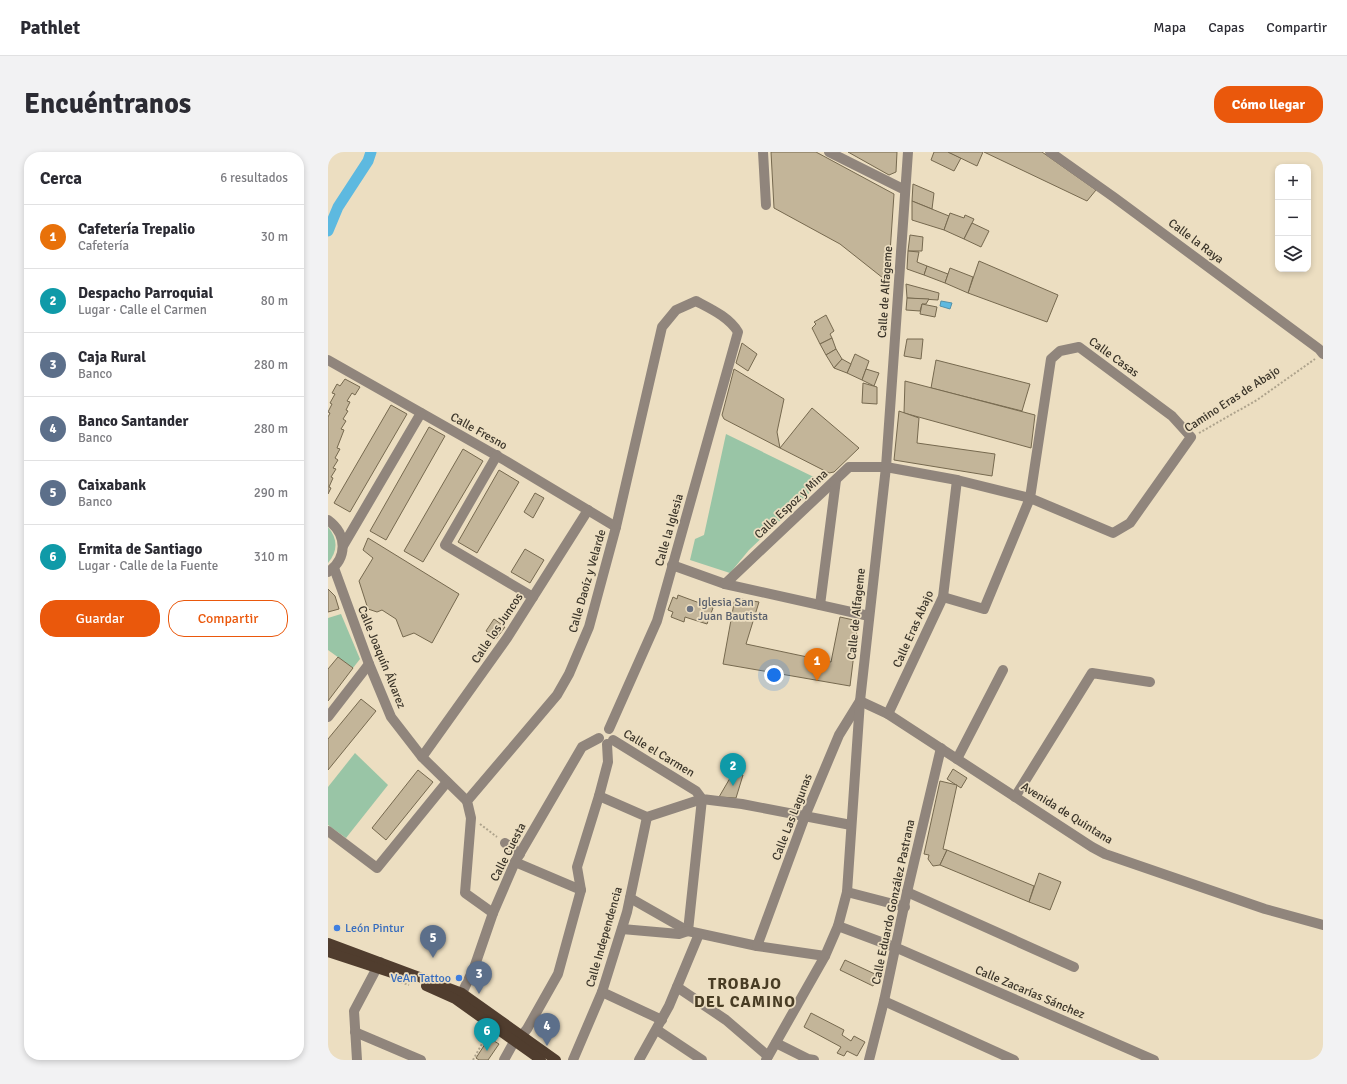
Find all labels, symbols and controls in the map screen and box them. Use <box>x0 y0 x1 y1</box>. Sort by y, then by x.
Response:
text: Pathlet <box>20 16 80 40</box>
text: Mapa <box>1153 19 1186 36</box>
text: Capas <box>1208 19 1244 36</box>
text: Compartir <box>1266 19 1327 36</box>
button: Cómo llegar <box>1214 86 1323 123</box>
text: Encuéntranos <box>24 87 191 121</box>
map controls <box>1275 164 1311 272</box>
button: + <box>1275 164 1311 200</box>
text: Cerca <box>40 168 82 189</box>
text: 6 resultados <box>220 170 288 186</box>
button: − <box>1275 200 1311 236</box>
street label: Calle la Raya <box>1165 216 1226 267</box>
text: Cafetería Trepalio <box>78 220 195 238</box>
text: 1 <box>49 229 57 245</box>
text: 30 m <box>261 229 288 245</box>
button: layers <box>1275 236 1311 272</box>
text: Cafetería <box>78 238 129 254</box>
street label: Calle de Alfageme <box>875 245 896 339</box>
text: Despacho Parroquial <box>78 284 213 302</box>
text: 2 <box>49 293 57 309</box>
text: 80 m <box>261 293 288 309</box>
text: Lugar · Calle el Carmen <box>78 302 207 318</box>
street label: Calle Casas <box>1086 334 1142 381</box>
text: Caja Rural <box>78 348 146 366</box>
text: 3 <box>49 357 57 373</box>
text: 280 m <box>254 357 288 373</box>
street label: Camino Eras de Abajo <box>1182 363 1283 436</box>
text: Banco <box>78 366 112 382</box>
street label: Calle Fresno <box>448 410 510 453</box>
text: Banco Santander <box>78 412 189 430</box>
text: 4 <box>49 421 57 437</box>
text: 280 m <box>254 421 288 437</box>
text: Banco <box>78 430 112 446</box>
street label: Calle Espoz y Mina <box>751 466 831 542</box>
text: Caixabank <box>78 476 146 494</box>
text: 5 <box>49 485 57 501</box>
text: 290 m <box>254 485 288 501</box>
street label: Calle la Iglesia <box>652 492 687 568</box>
text: Banco <box>78 494 112 510</box>
street label: Calle Daoíz y Velarde <box>566 528 609 635</box>
text: Ermita de Santiago <box>78 540 202 558</box>
text: 6 <box>49 549 57 565</box>
text: 310 m <box>254 549 288 565</box>
text: Lugar · Calle de la Fuente <box>78 558 218 574</box>
street label: Calle de Alfageme <box>844 567 869 661</box>
street label: Calle Eras Abajo <box>890 588 937 670</box>
street label: Calle los Juncos <box>468 590 527 666</box>
place label: Iglesia San Juan Bautista <box>698 595 768 624</box>
button: Guardar <box>40 600 160 637</box>
button: Compartir <box>168 600 288 637</box>
street label: Calle Joaquín Álvarez <box>354 604 409 711</box>
marker: Iglesia San Juan Bautista <box>685 604 695 614</box>
pin: 1 <box>804 648 830 681</box>
your location <box>764 665 784 685</box>
street label: Calle el Carmen <box>620 726 697 781</box>
pin: 2 <box>720 753 746 786</box>
street label: Calle Las Lagunas <box>769 772 816 863</box>
street label: Avenida de Quintana <box>1018 779 1115 848</box>
street label: Calle Eduardo González Pastrana <box>869 818 918 986</box>
street label: Calle Cuesta <box>487 820 530 884</box>
street label: Calle Independencia <box>583 885 626 989</box>
place label: León Pintur <box>345 921 405 936</box>
marker: León Pintur <box>332 923 342 933</box>
pin: 5 <box>420 925 446 958</box>
pin: 3 <box>466 961 492 994</box>
street label: Calle Zacarías Sánchez <box>973 963 1087 1022</box>
place label: VeAn Tattoo <box>390 971 451 986</box>
marker: VeAn Tattoo <box>454 973 464 983</box>
district label: TROBAJO DEL CAMINO <box>694 974 796 1012</box>
pin: 4 <box>534 1013 560 1046</box>
pin: 6 <box>474 1018 500 1051</box>

